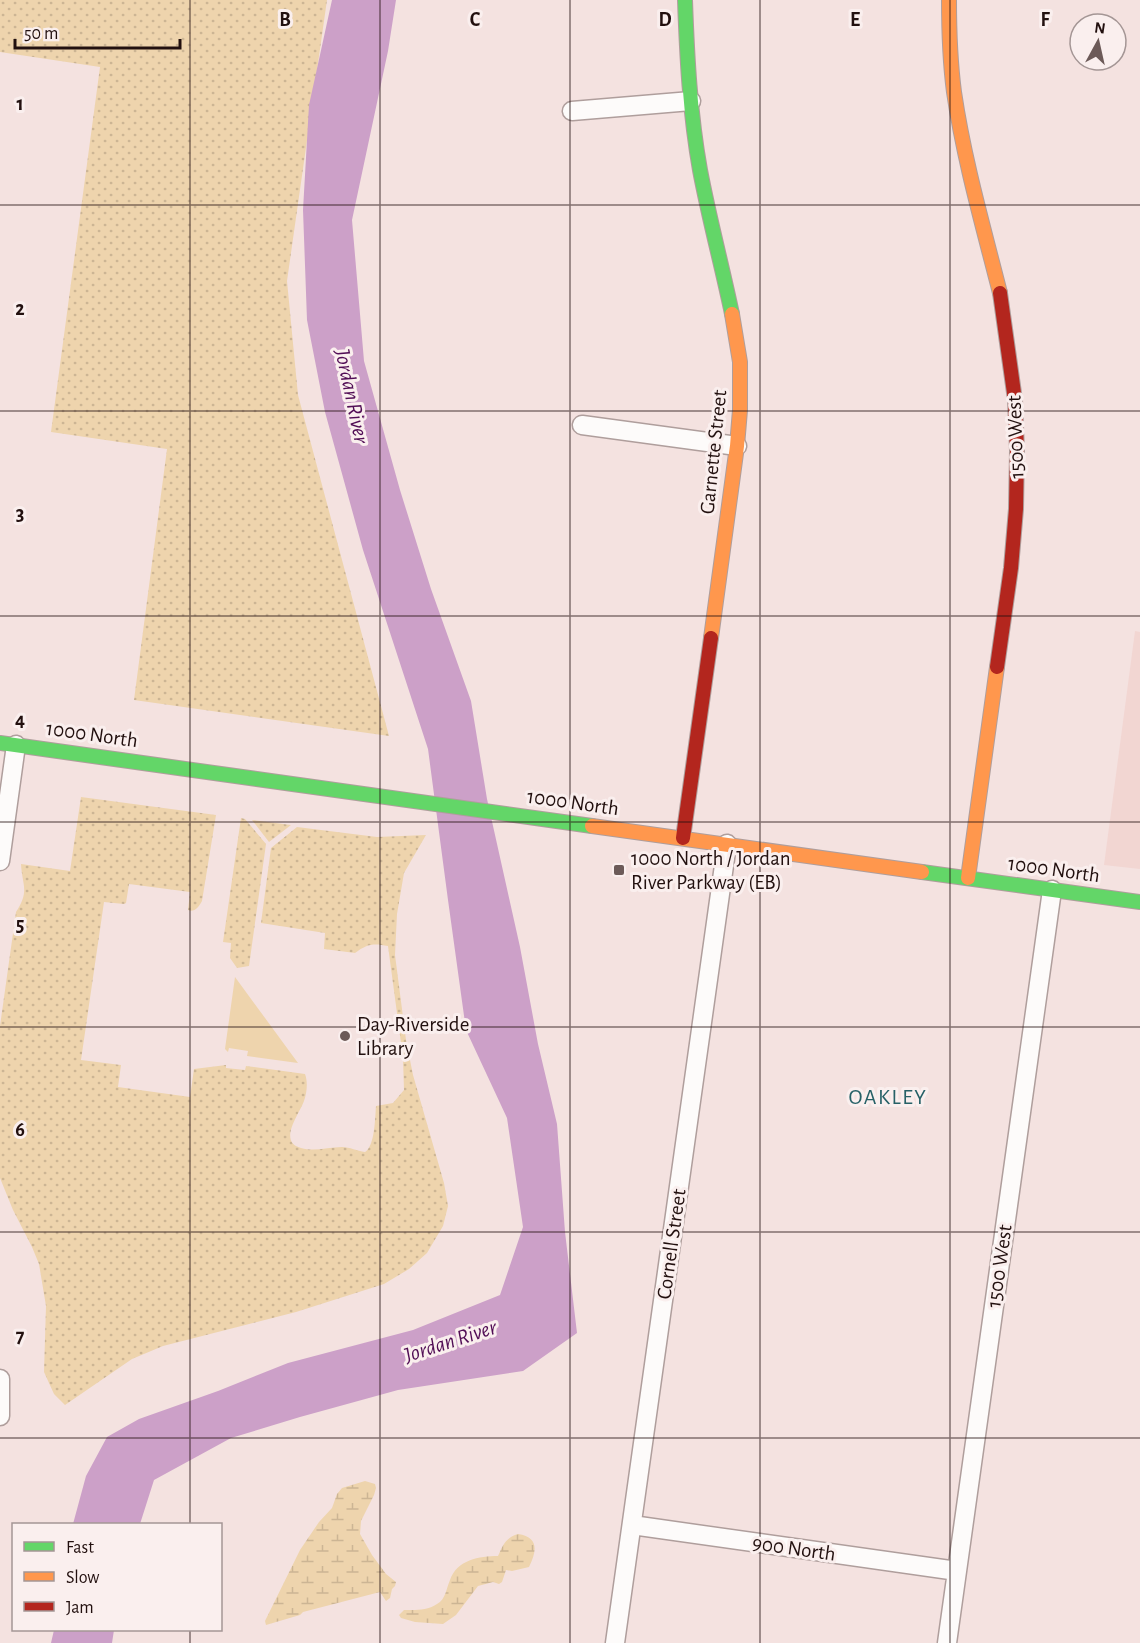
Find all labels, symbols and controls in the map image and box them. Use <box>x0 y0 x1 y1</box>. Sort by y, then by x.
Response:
text: B <box>279 10 291 30</box>
text: C <box>470 10 481 30</box>
text: D <box>658 10 672 30</box>
text: E <box>850 10 860 30</box>
text: F <box>1040 10 1050 30</box>
scale bar <box>15 12 180 50</box>
north arrow <box>1068 12 1128 72</box>
text: N <box>1093 19 1107 37</box>
text: 50 m <box>24 25 58 43</box>
text: 1 <box>16 94 24 114</box>
text: 2 <box>15 299 25 319</box>
water label: Jordan River <box>331 346 373 446</box>
street label: Garnette Street <box>697 389 730 515</box>
street label: 1500 West <box>1004 395 1027 479</box>
text: 3 <box>16 504 24 524</box>
text: 4 <box>15 710 25 730</box>
street label: 1000 North <box>45 718 139 751</box>
street label: 1000 North <box>526 786 620 819</box>
place label: 1000 North / Jordan River Parkway (EB) <box>631 848 791 893</box>
street label: 1000 North <box>1007 853 1101 886</box>
marker: 1000 North / Jordan River Parkway (EB) <box>612 863 626 877</box>
text: 5 <box>16 915 24 935</box>
place label: Day-Riverside Library <box>357 1014 469 1059</box>
marker: Day-Riverside Library <box>338 1029 352 1043</box>
district label: OAKLEY <box>849 1086 927 1108</box>
text: 6 <box>15 1120 25 1140</box>
street label: Cornell Street <box>653 1187 690 1301</box>
street label: 1500 West <box>983 1223 1016 1309</box>
water label: Jordan River <box>400 1315 500 1366</box>
text: 7 <box>16 1326 25 1346</box>
legend <box>12 1523 222 1631</box>
street label: 900 North <box>751 1532 837 1565</box>
text: Fast <box>66 1539 94 1557</box>
text: Slow <box>66 1569 99 1587</box>
text: Jam <box>66 1599 94 1617</box>

